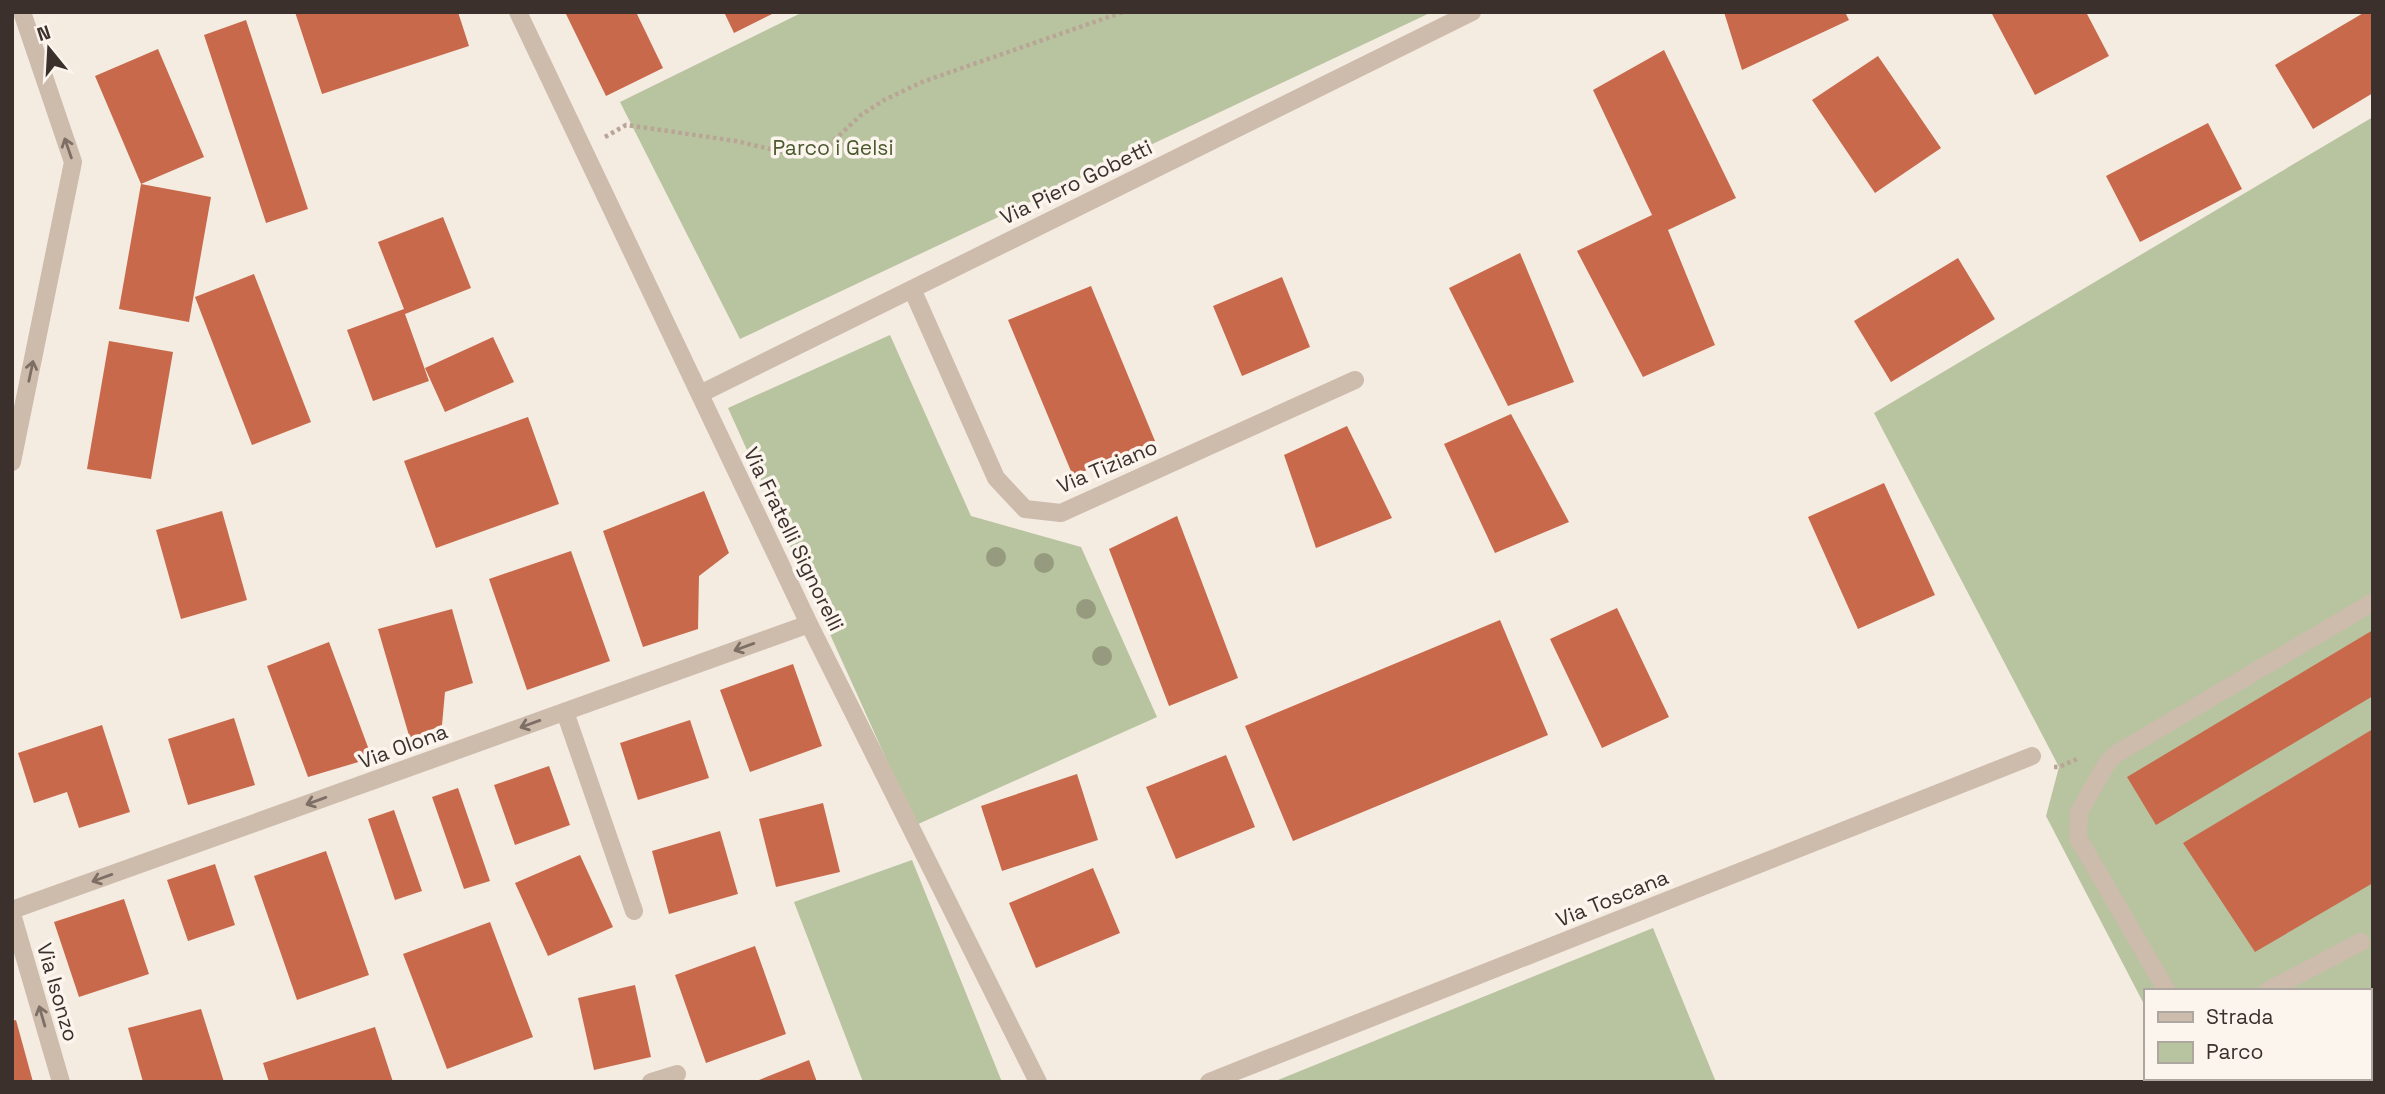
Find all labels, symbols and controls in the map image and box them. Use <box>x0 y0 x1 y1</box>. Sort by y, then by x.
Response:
north arrow <box>14 14 84 84</box>
text: N <box>34 19 54 47</box>
street label: Via Piero Gobetti <box>995 133 1157 231</box>
park label: Parco i Gelsi <box>772 134 894 161</box>
one-way arrow <box>61 138 73 160</box>
one-way arrow <box>24 360 38 383</box>
street label: Via Tiziano <box>1053 433 1161 499</box>
street label: Via Fratelli Signorelli <box>738 443 850 635</box>
one-way arrow <box>734 642 756 654</box>
street label: Via Olona <box>355 717 451 775</box>
one-way arrow <box>520 719 542 731</box>
one-way arrow <box>306 796 328 808</box>
street label: Via Toscana <box>1552 863 1672 933</box>
one-way arrow <box>92 873 114 885</box>
street label: Via Isonzo <box>31 940 85 1044</box>
legend <box>2144 989 2371 1080</box>
text: Strada <box>2206 1003 2273 1030</box>
one-way arrow <box>35 1005 48 1028</box>
text: Parco <box>2206 1038 2264 1065</box>

